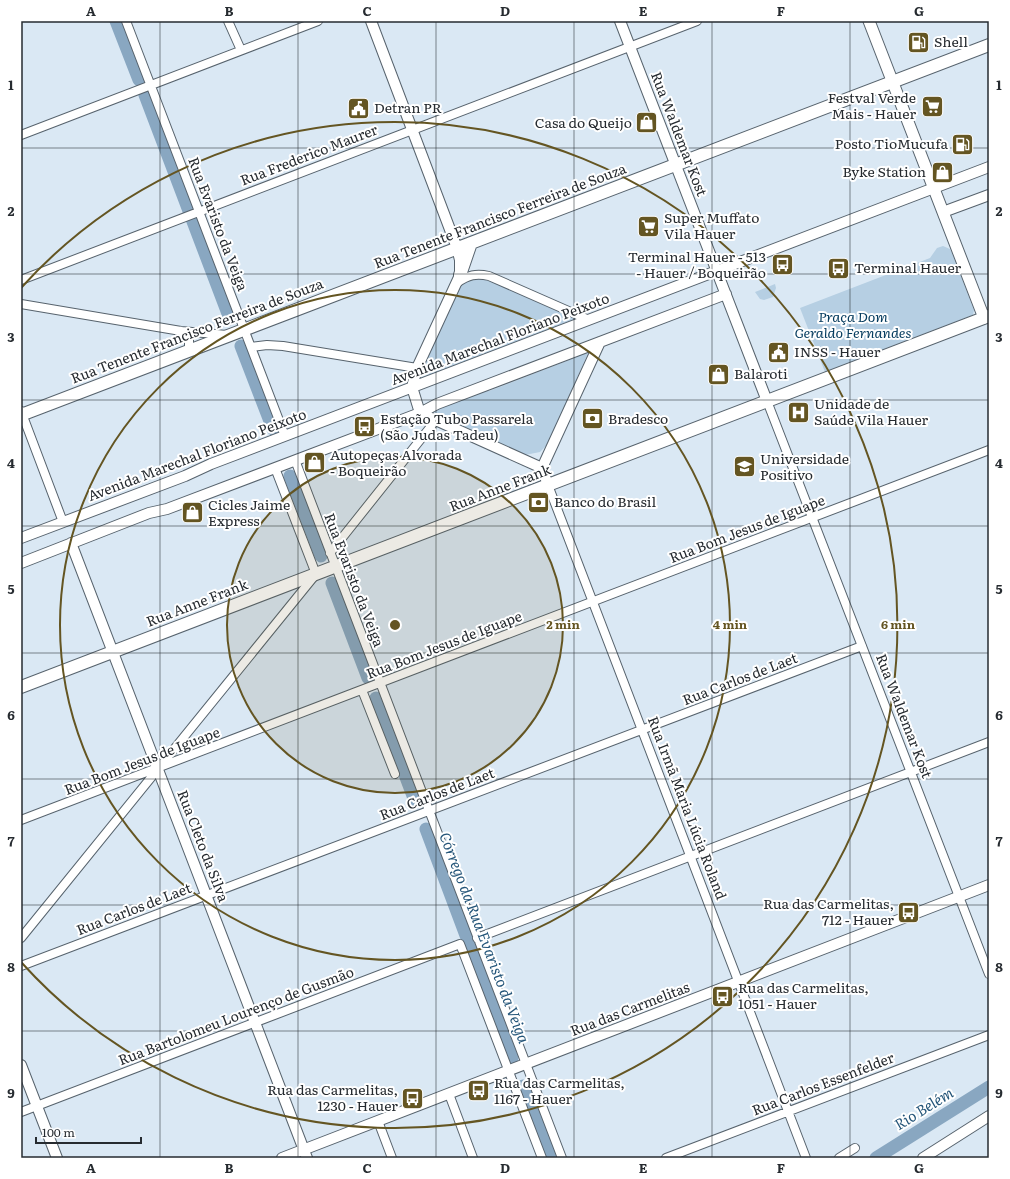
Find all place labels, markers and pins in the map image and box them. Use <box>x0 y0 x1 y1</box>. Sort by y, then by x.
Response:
fuel station icon: Shell <box>905 29 931 55</box>
place label: Shell <box>934 31 968 51</box>
place label: Festval Verde Mais - Hauer <box>828 87 916 123</box>
supermarket icon: Festval Verde Mais - Hauer <box>919 93 945 119</box>
public building icon: Detran PR <box>346 95 372 121</box>
place label: Detran PR <box>374 97 442 117</box>
shop icon: Casa do Queijo <box>634 110 660 136</box>
place label: Casa do Queijo <box>535 112 632 132</box>
fuel station icon: Posto TioMucufa <box>950 131 976 157</box>
place label: Posto TioMucufa <box>835 133 948 153</box>
shop icon: Byke Station <box>929 159 955 185</box>
place label: Byke Station <box>842 161 926 181</box>
place label: Super Muffato Vila Hauer <box>664 207 759 243</box>
supermarket icon: Super Muffato Vila Hauer <box>635 213 661 239</box>
place label: Terminal Hauer - 513 - Hauer / Boqueirão <box>628 246 766 282</box>
bus stop icon: Terminal Hauer - 513 - Hauer / Boqueirão <box>769 252 795 278</box>
bus stop icon: Terminal Hauer <box>825 255 851 281</box>
place label: Terminal Hauer <box>854 257 962 277</box>
public building icon: INSS - Hauer <box>765 339 791 365</box>
place label: INSS - Hauer <box>794 341 881 361</box>
shop icon: Balaroti <box>706 361 732 387</box>
place label: Balaroti <box>734 363 788 383</box>
place label: Unidade de Saúde Vila Hauer <box>814 393 929 429</box>
hospital icon: Unidade de Saúde Vila Hauer <box>786 399 812 425</box>
bank icon: Bradesco <box>580 406 606 432</box>
place label: Estação Tubo Passarela (São Judas Tadeu) <box>380 408 534 444</box>
place label: Bradesco <box>608 408 668 428</box>
bus stop icon: Estação Tubo Passarela (São Judas Tadeu) <box>352 414 378 440</box>
place label: Autopeças Alvorada - Boqueirão <box>330 444 462 480</box>
place label: Universidade Positivo <box>760 448 849 484</box>
shop icon: Autopeças Alvorada - Boqueirão <box>301 450 327 476</box>
school or university icon: Universidade Positivo <box>731 454 757 480</box>
bank icon: Banco do Brasil <box>526 489 552 515</box>
place label: Banco do Brasil <box>554 491 656 511</box>
place label: Cicles Jaime Express <box>208 494 290 530</box>
shop icon: Cicles Jaime Express <box>179 500 205 526</box>
centre of rings <box>388 618 402 632</box>
place label: Rua das Carmelitas, 712 - Hauer <box>763 893 894 929</box>
bus stop icon: Rua das Carmelitas, 712 - Hauer <box>896 899 922 925</box>
place label: Rua das Carmelitas, 1051 - Hauer <box>738 977 869 1013</box>
bus stop icon: Rua das Carmelitas, 1051 - Hauer <box>710 983 736 1009</box>
place label: Rua das Carmelitas, 1167 - Hauer <box>494 1072 625 1108</box>
bus stop icon: Rua das Carmelitas, 1167 - Hauer <box>466 1078 492 1104</box>
place label: Rua das Carmelitas, 1230 - Hauer <box>267 1079 398 1115</box>
bus stop icon: Rua das Carmelitas, 1230 - Hauer <box>400 1085 426 1111</box>

